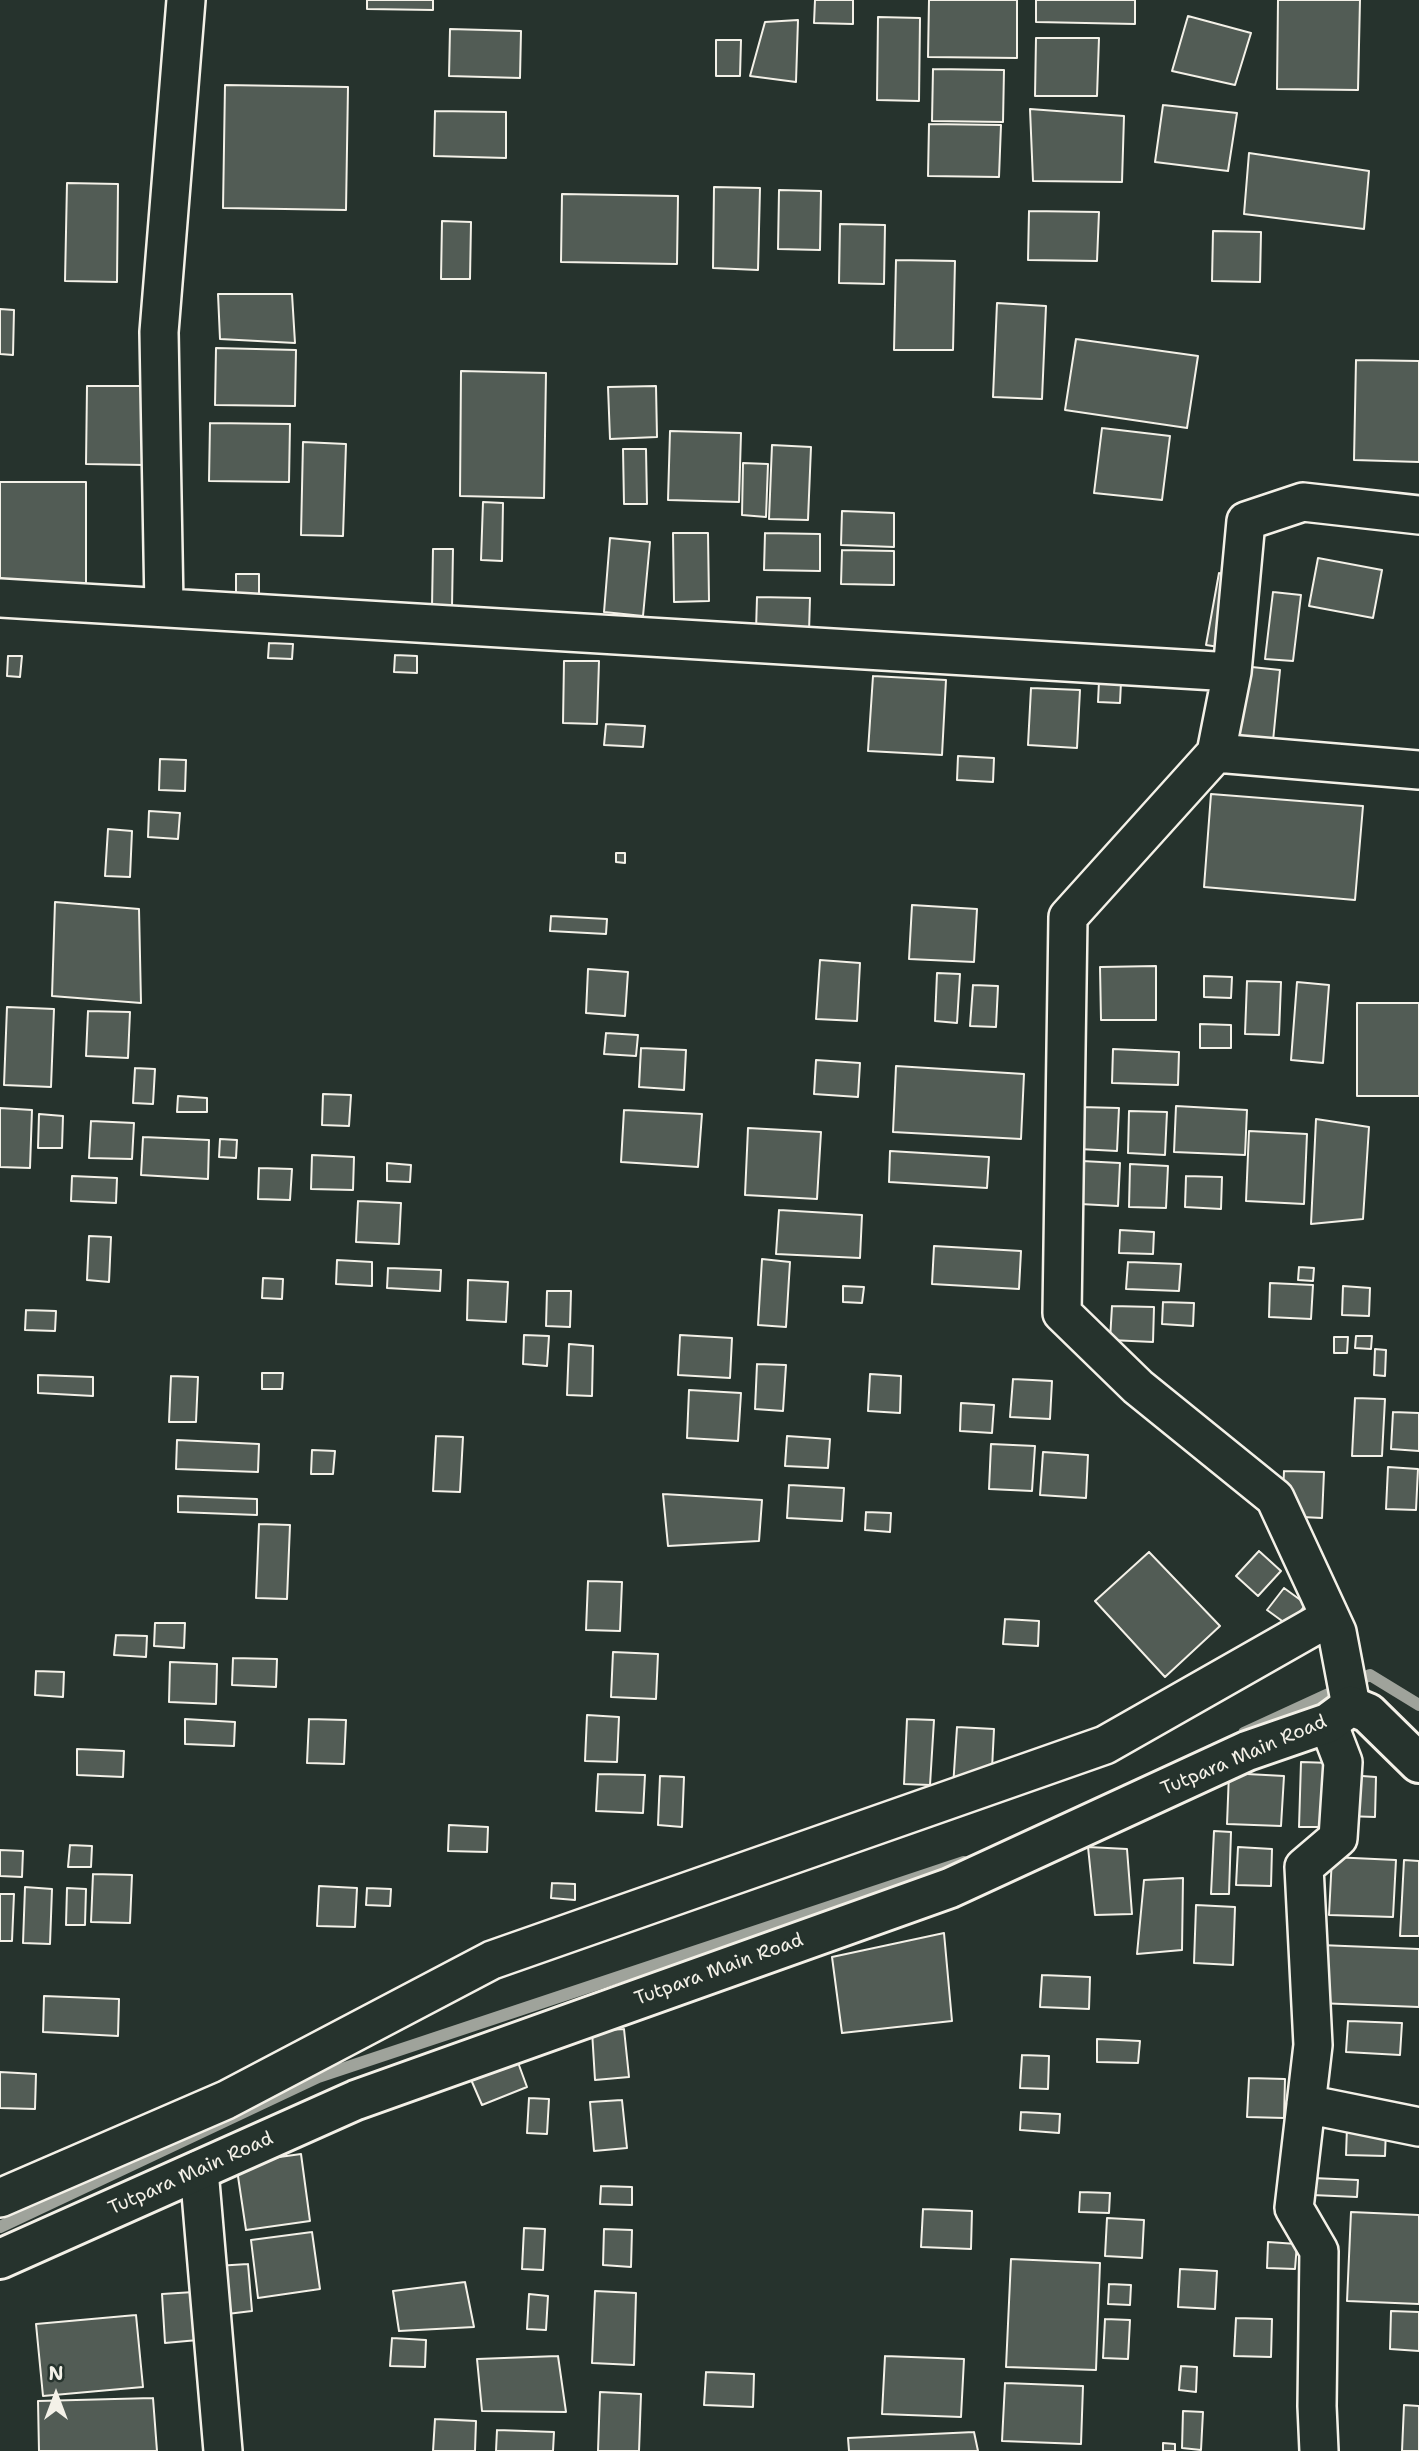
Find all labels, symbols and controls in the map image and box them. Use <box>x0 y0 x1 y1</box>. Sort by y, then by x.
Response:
street label: Tutpara Main Road <box>1158 1711 1330 1801</box>
street label: Tutpara Main Road <box>632 1929 806 2011</box>
street label: Tutpara Main Road <box>105 2127 277 2221</box>
north arrow <box>21 2360 91 2430</box>
text: N <box>48 2361 64 2386</box>

